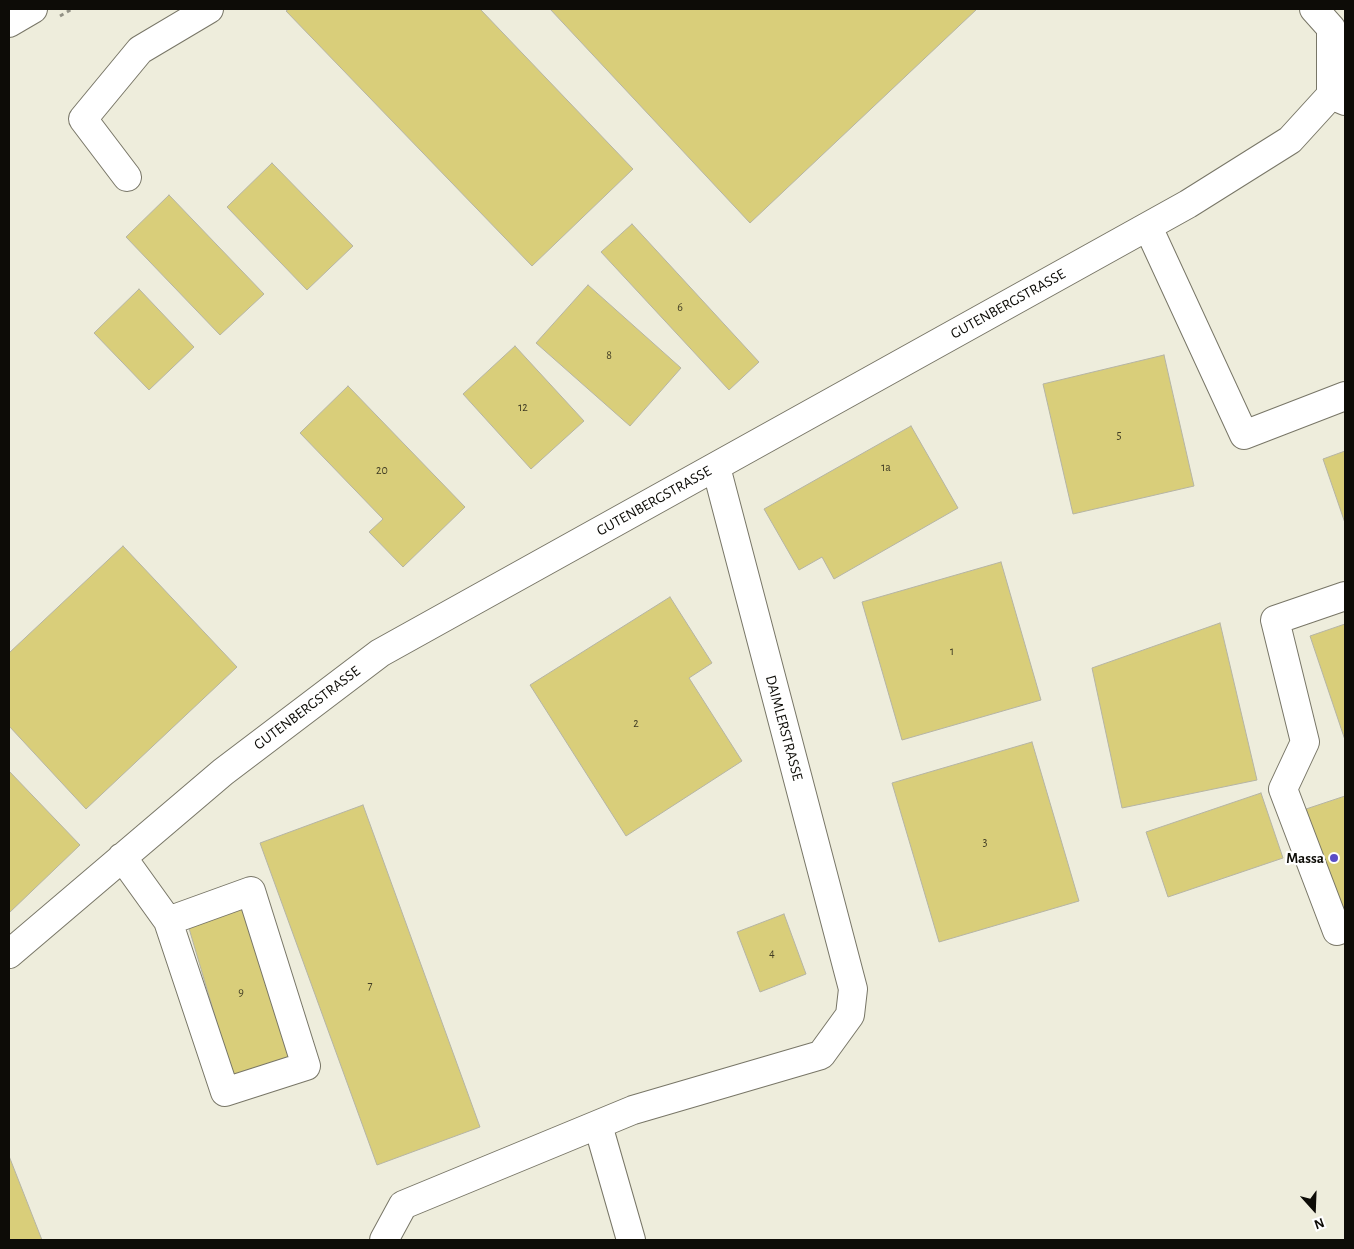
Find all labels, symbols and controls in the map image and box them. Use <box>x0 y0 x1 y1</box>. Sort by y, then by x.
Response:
street label: GUTENBERGSTRASSE <box>948 265 1068 343</box>
house number: 6 <box>677 300 683 314</box>
house number: 8 <box>606 348 612 362</box>
house number: 12 <box>518 400 528 414</box>
house number: 5 <box>1116 428 1122 442</box>
house number: 1a <box>881 460 891 474</box>
street label: GUTENBERGSTRASSE <box>594 462 714 540</box>
house number: 20 <box>376 463 388 477</box>
house number: 1 <box>950 644 954 658</box>
street label: GUTENBERGSTRASSE <box>250 662 364 754</box>
street label: DAIMLERSTRASSE <box>761 673 807 783</box>
house number: 2 <box>633 716 639 730</box>
house number: 3 <box>983 835 987 849</box>
place label: Massa <box>1286 849 1324 867</box>
marker: Massa <box>1328 852 1340 864</box>
house number: 4 <box>769 946 775 960</box>
house number: 7 <box>367 978 373 992</box>
house number: 9 <box>238 985 244 999</box>
north arrow <box>1289 1184 1339 1234</box>
text: N <box>1312 1215 1326 1231</box>

